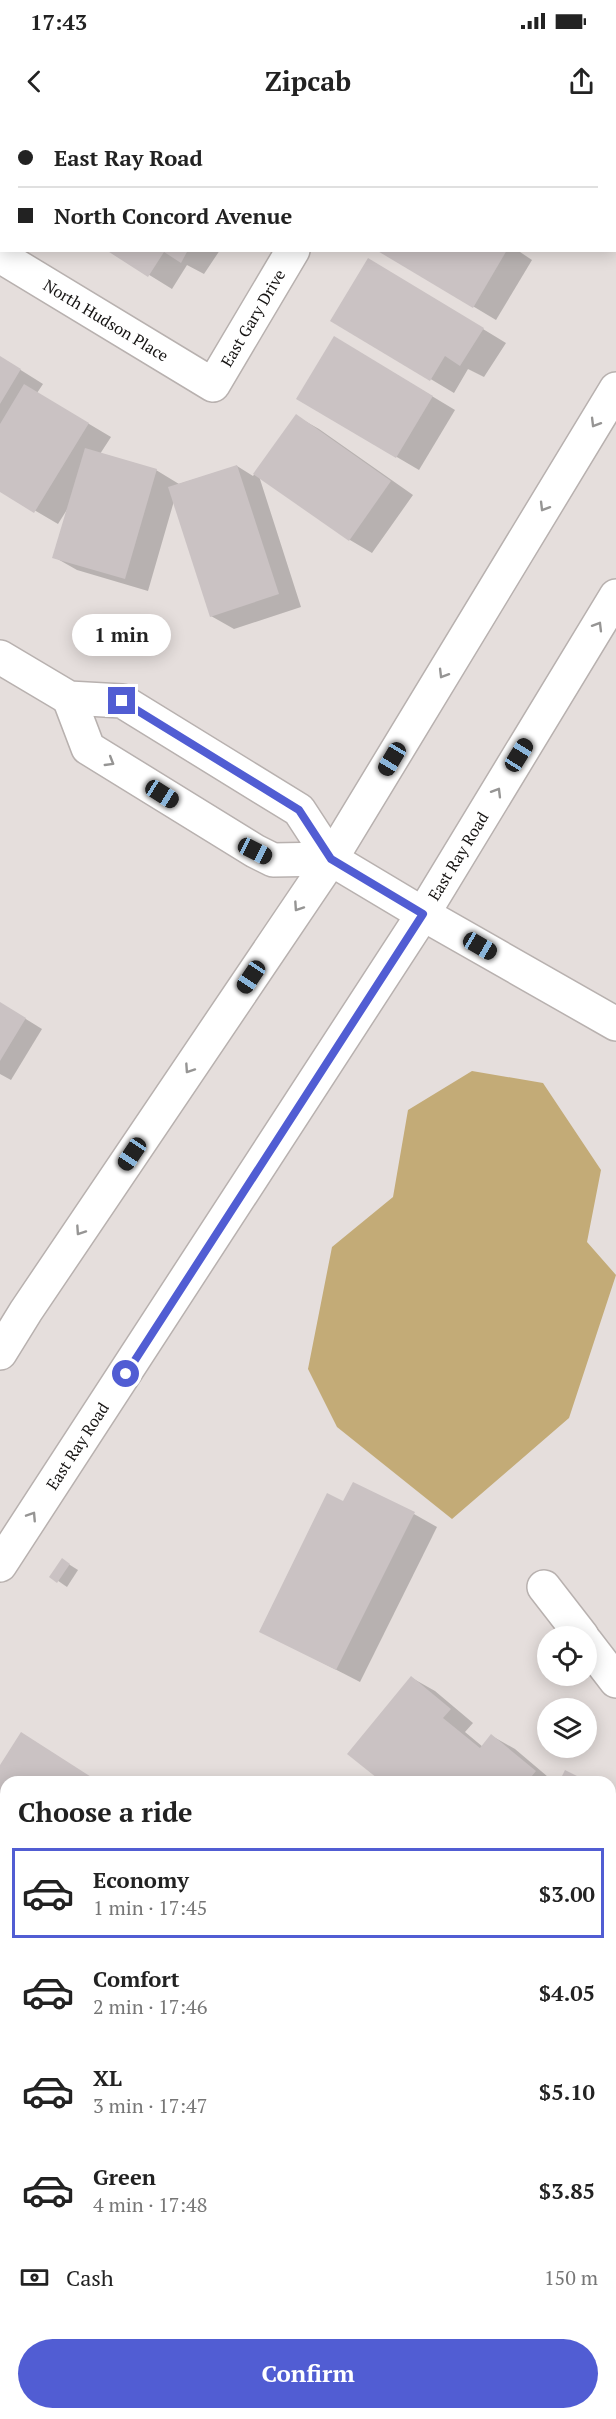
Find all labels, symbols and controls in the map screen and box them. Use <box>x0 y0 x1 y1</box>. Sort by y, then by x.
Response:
text: 17:43 <box>30 7 87 36</box>
text: Zipcab <box>265 63 351 99</box>
icon: back <box>18 65 51 98</box>
icon: share <box>565 65 598 98</box>
text: East Ray Road <box>54 143 203 172</box>
text: North Concord Avenue <box>54 201 292 230</box>
street label: East Gary Drive <box>215 265 290 371</box>
street label: North Hudson Place <box>39 274 173 367</box>
one-way arrow <box>591 417 603 427</box>
one-way arrow <box>540 501 552 511</box>
callout: 1 min <box>72 614 172 656</box>
text: 1 min <box>94 621 149 648</box>
one-way arrow <box>590 622 602 632</box>
one-way arrow <box>439 668 450 678</box>
route end <box>108 687 135 714</box>
car <box>502 735 536 775</box>
car <box>375 739 409 779</box>
one-way arrow <box>104 754 114 766</box>
car <box>142 777 182 811</box>
one-way arrow <box>489 788 500 799</box>
street label: East Ray Road <box>423 808 494 905</box>
car <box>235 835 275 867</box>
one-way arrow <box>294 901 305 912</box>
car <box>460 929 500 963</box>
car <box>233 957 269 997</box>
one-way arrow <box>185 1062 196 1073</box>
car <box>114 1134 150 1174</box>
one-way arrow <box>76 1224 87 1235</box>
route start <box>112 1360 139 1387</box>
street label: East Ray Road <box>41 1398 114 1494</box>
one-way arrow <box>25 1512 36 1523</box>
map controls <box>537 1626 597 1758</box>
button: locate <box>537 1626 597 1686</box>
button: layers <box>537 1698 597 1758</box>
text: Choose a ride <box>18 1794 193 1830</box>
text: Economy <box>93 1865 189 1894</box>
icon: car <box>21 1866 75 1920</box>
text: $3.00 <box>539 1879 595 1908</box>
text: 1 min · 17:45 <box>93 1894 207 1921</box>
text: Comfort <box>93 1964 179 1993</box>
icon: car <box>21 1965 75 2019</box>
text: $4.05 <box>539 1978 595 2007</box>
text: 2 min · 17:46 <box>93 1993 207 2020</box>
text: XL <box>93 2063 122 2092</box>
icon: car <box>21 2064 75 2118</box>
text: $5.10 <box>539 2077 595 2106</box>
text: 3 min · 17:47 <box>93 2092 207 2119</box>
text: Green <box>93 2162 156 2191</box>
icon: car <box>21 2163 75 2217</box>
text: $3.85 <box>539 2176 595 2205</box>
text: 4 min · 17:48 <box>93 2191 207 2218</box>
icon: cash <box>18 2261 51 2294</box>
text: Cash <box>66 2263 114 2292</box>
text: 150 m <box>544 2264 598 2291</box>
button: Confirm <box>18 2339 598 2408</box>

